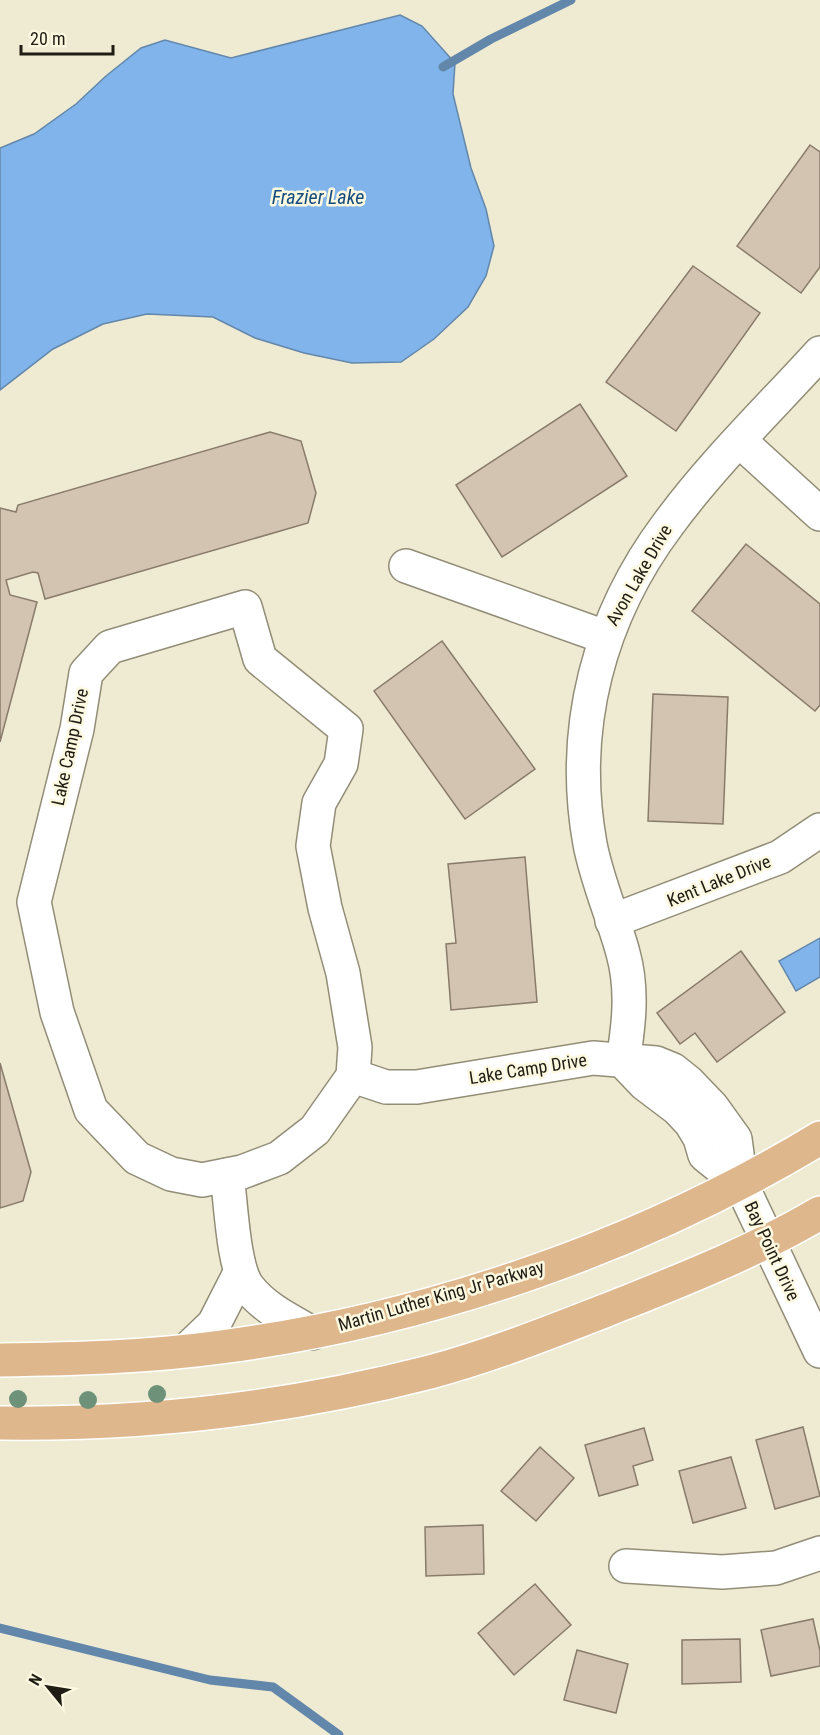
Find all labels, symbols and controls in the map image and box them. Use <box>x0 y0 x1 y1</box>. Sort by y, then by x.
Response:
scale bar <box>21 18 112 56</box>
text: 20 m <box>30 28 65 49</box>
water label: Frazier Lake <box>272 185 364 209</box>
street label: Avon Lake Drive <box>601 521 676 629</box>
street label: Lake Camp Drive <box>47 687 92 807</box>
street label: Kent Lake Drive <box>664 850 774 911</box>
street label: Lake Camp Drive <box>468 1049 588 1088</box>
street label: Bay Point Drive <box>740 1198 805 1304</box>
street label: Martin Luther King Jr Parkway <box>336 1256 547 1335</box>
north arrow <box>18 1657 78 1717</box>
text: N <box>25 1671 46 1689</box>

